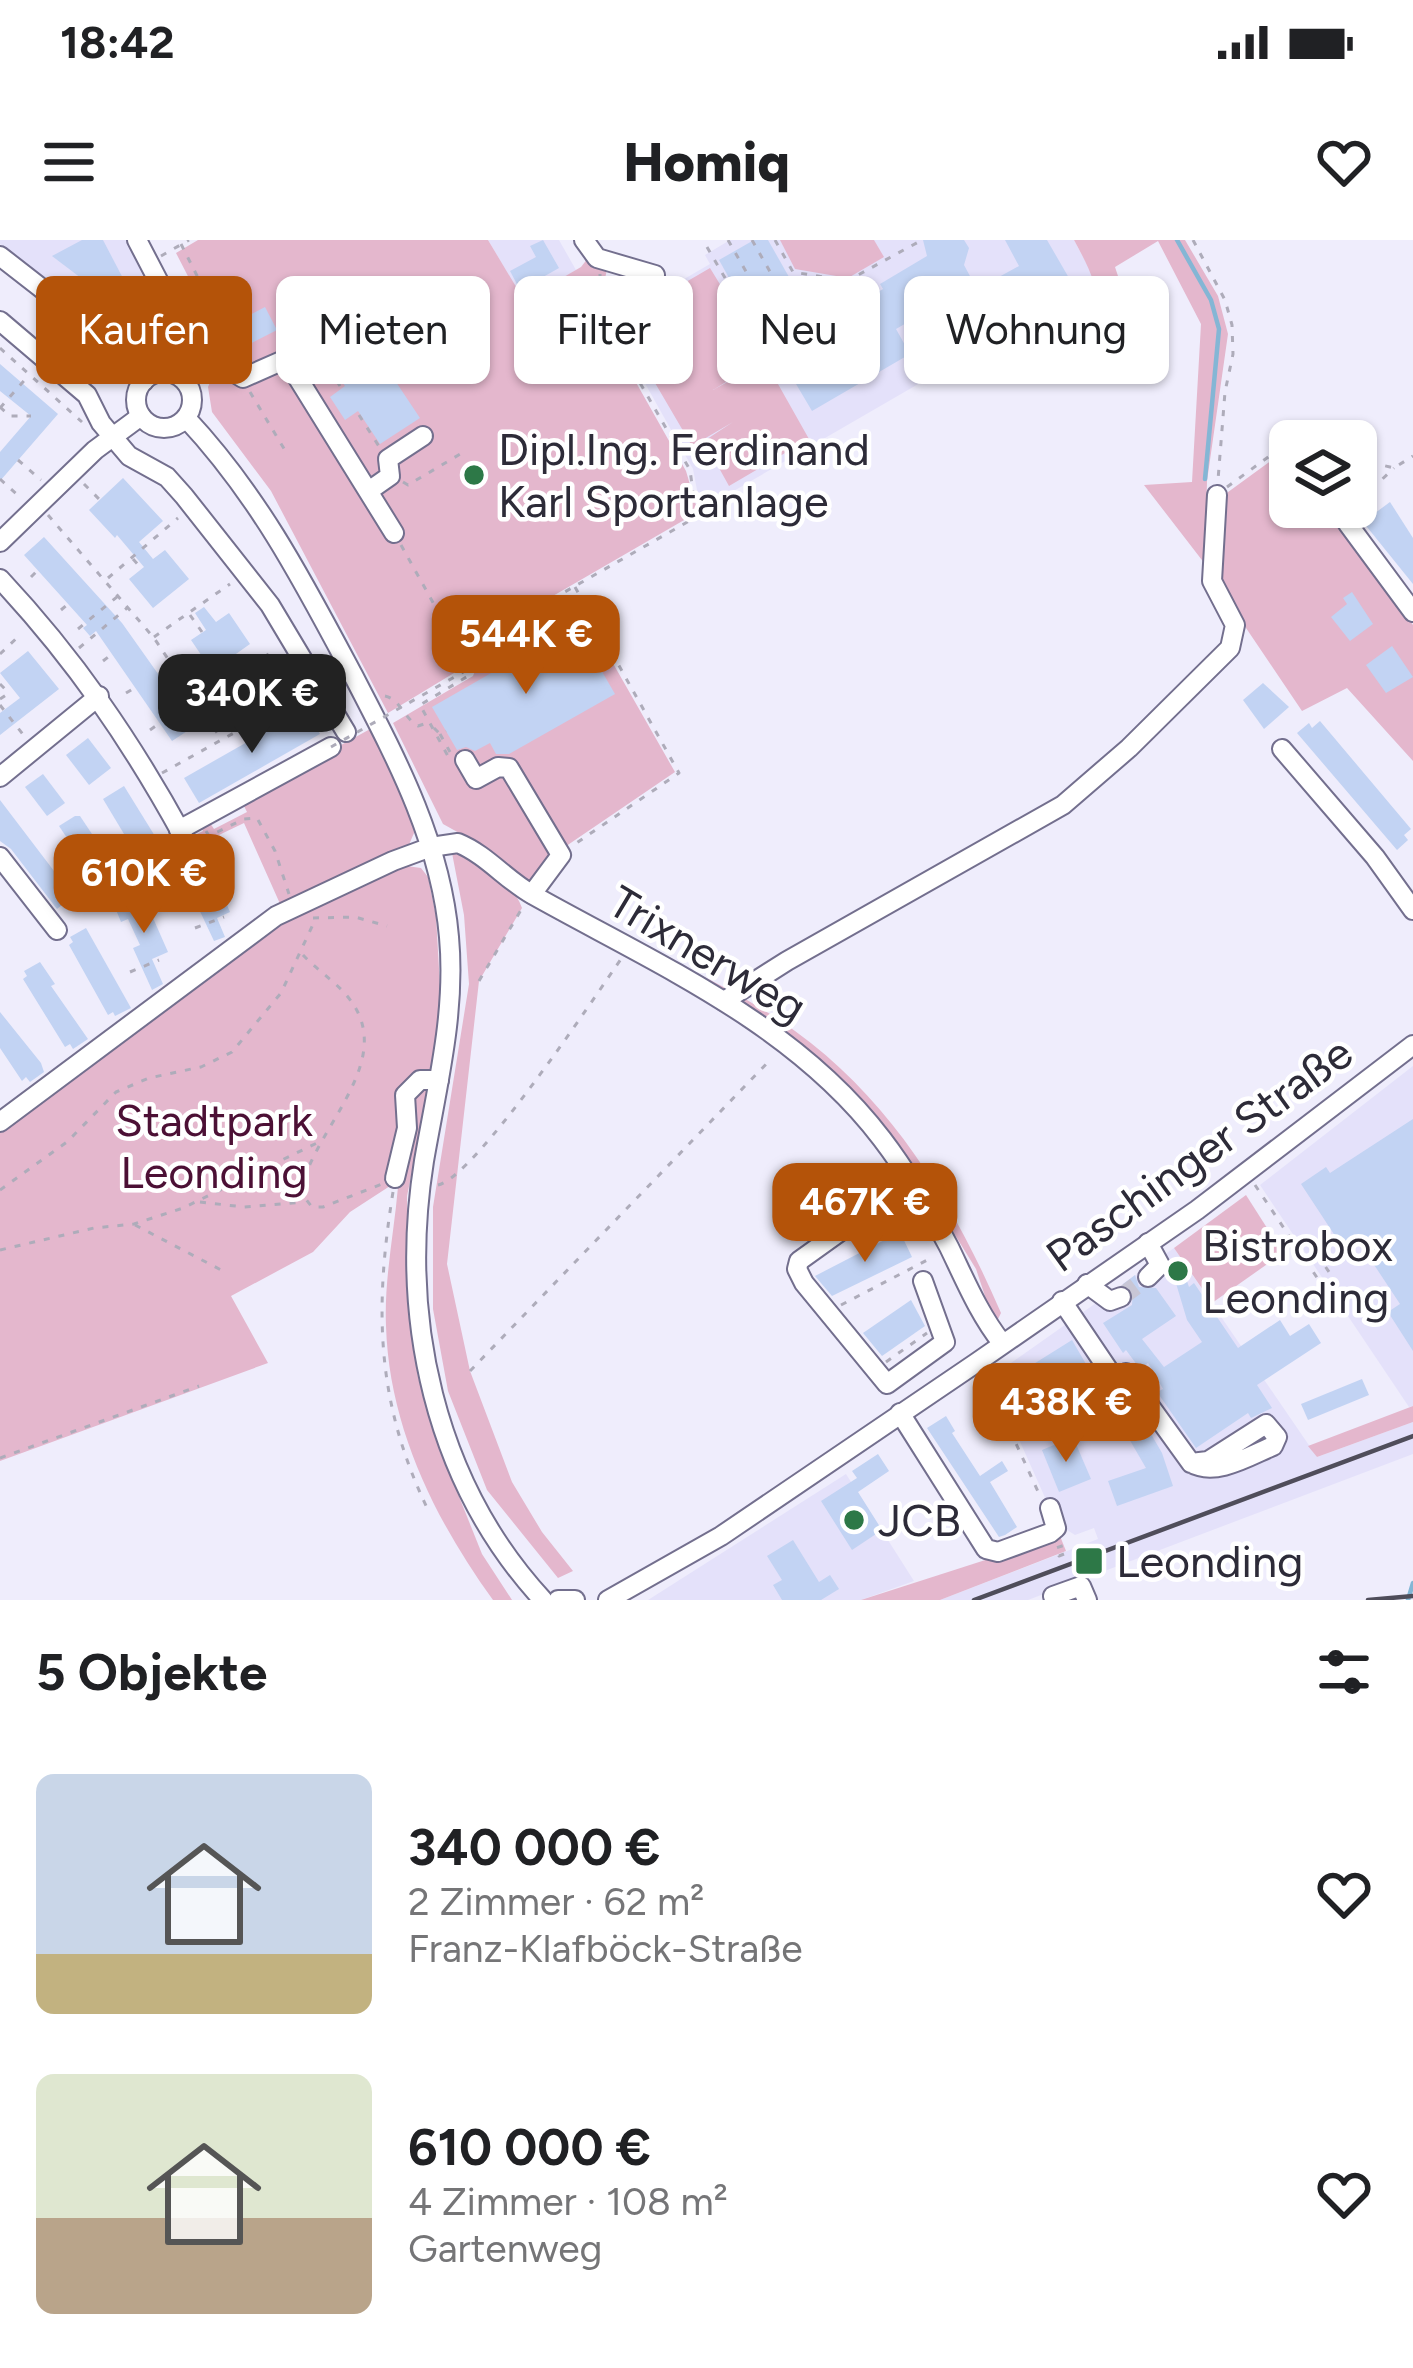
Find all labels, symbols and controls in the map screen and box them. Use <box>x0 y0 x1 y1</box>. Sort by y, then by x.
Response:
text: 18:42 <box>60 15 175 69</box>
icon: menu <box>36 129 102 195</box>
icon: heart <box>1311 129 1377 195</box>
text: Homiq <box>623 130 790 195</box>
chip: Kaufen <box>36 276 252 384</box>
chip: Mieten <box>276 276 490 384</box>
chip: Filter <box>514 276 693 384</box>
chip: Neu <box>717 276 880 384</box>
chip: Wohnung <box>904 276 1169 384</box>
map controls <box>1269 420 1377 528</box>
button: layers <box>1269 420 1377 528</box>
place label: Dipl.Ing. Ferdinand Karl Sportanlage <box>498 422 870 528</box>
marker: Dipl.Ing. Ferdinand Karl Sportanlage <box>461 462 487 488</box>
pin: 544K € <box>428 595 624 697</box>
text: 544K € <box>459 610 593 657</box>
pin: 340K € <box>154 654 350 756</box>
text: 340K € <box>185 669 319 716</box>
pin: 610K € <box>46 834 242 936</box>
text: 610K € <box>81 849 207 896</box>
street label: Trixnerweg <box>600 874 816 1034</box>
street label: Paschinger Straße <box>1036 1025 1362 1283</box>
park label: Stadtpark Leonding <box>115 1093 313 1199</box>
pin: 467K € <box>767 1163 963 1265</box>
text: 467K € <box>799 1178 931 1225</box>
place label: Bistrobox Leonding <box>1202 1218 1393 1324</box>
marker: Bistrobox Leonding <box>1165 1258 1191 1284</box>
pin: 438K € <box>968 1363 1164 1465</box>
text: 438K € <box>1000 1378 1132 1425</box>
place label: JCB <box>878 1493 961 1547</box>
marker: JCB <box>841 1507 867 1533</box>
place label: Leonding <box>1116 1534 1304 1588</box>
marker: Leonding <box>1073 1545 1105 1577</box>
icon: filters <box>1311 1639 1377 1705</box>
text: 5 Objekte <box>36 1642 267 1703</box>
text: 340 000 € <box>408 1817 661 1878</box>
icon: home <box>132 1822 276 1966</box>
icon: heart <box>1311 1861 1377 1927</box>
text: 2 Zimmer · 62 m² <box>408 1878 704 1925</box>
text: Franz-Klafböck-Straße <box>408 1925 803 1972</box>
text: 610 000 € <box>408 2117 651 2178</box>
icon: home <box>132 2122 276 2266</box>
icon: heart <box>1311 2161 1377 2227</box>
text: 4 Zimmer · 108 m² <box>408 2178 728 2225</box>
text: Gartenweg <box>408 2225 602 2272</box>

